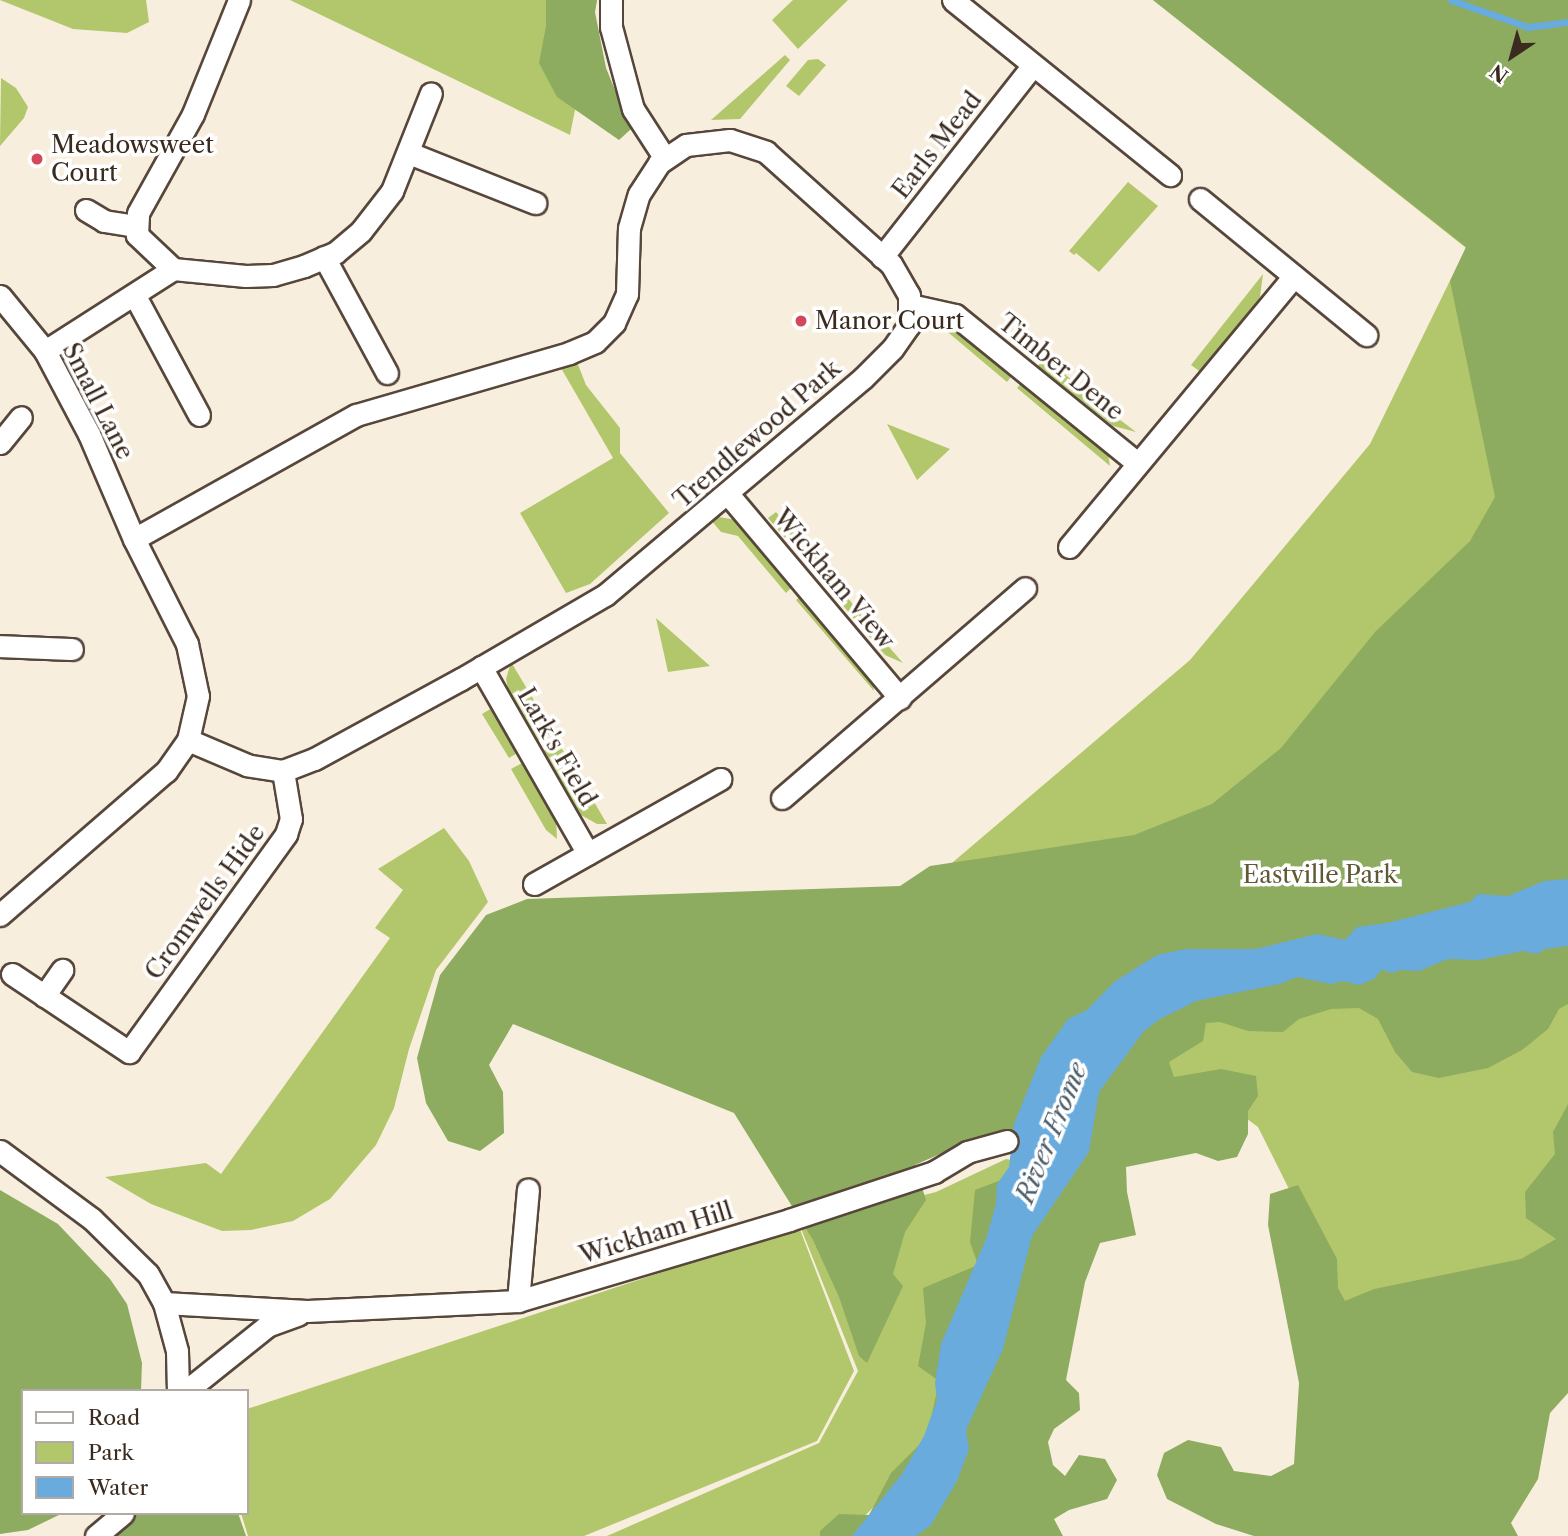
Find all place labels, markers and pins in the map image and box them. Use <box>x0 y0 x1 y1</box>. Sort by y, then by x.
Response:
place label: Meadowsweet Court <box>51 131 214 187</box>
marker: Meadowsweet Court <box>29 151 45 167</box>
place label: Manor Court <box>815 307 965 335</box>
marker: Manor Court <box>793 313 809 329</box>

